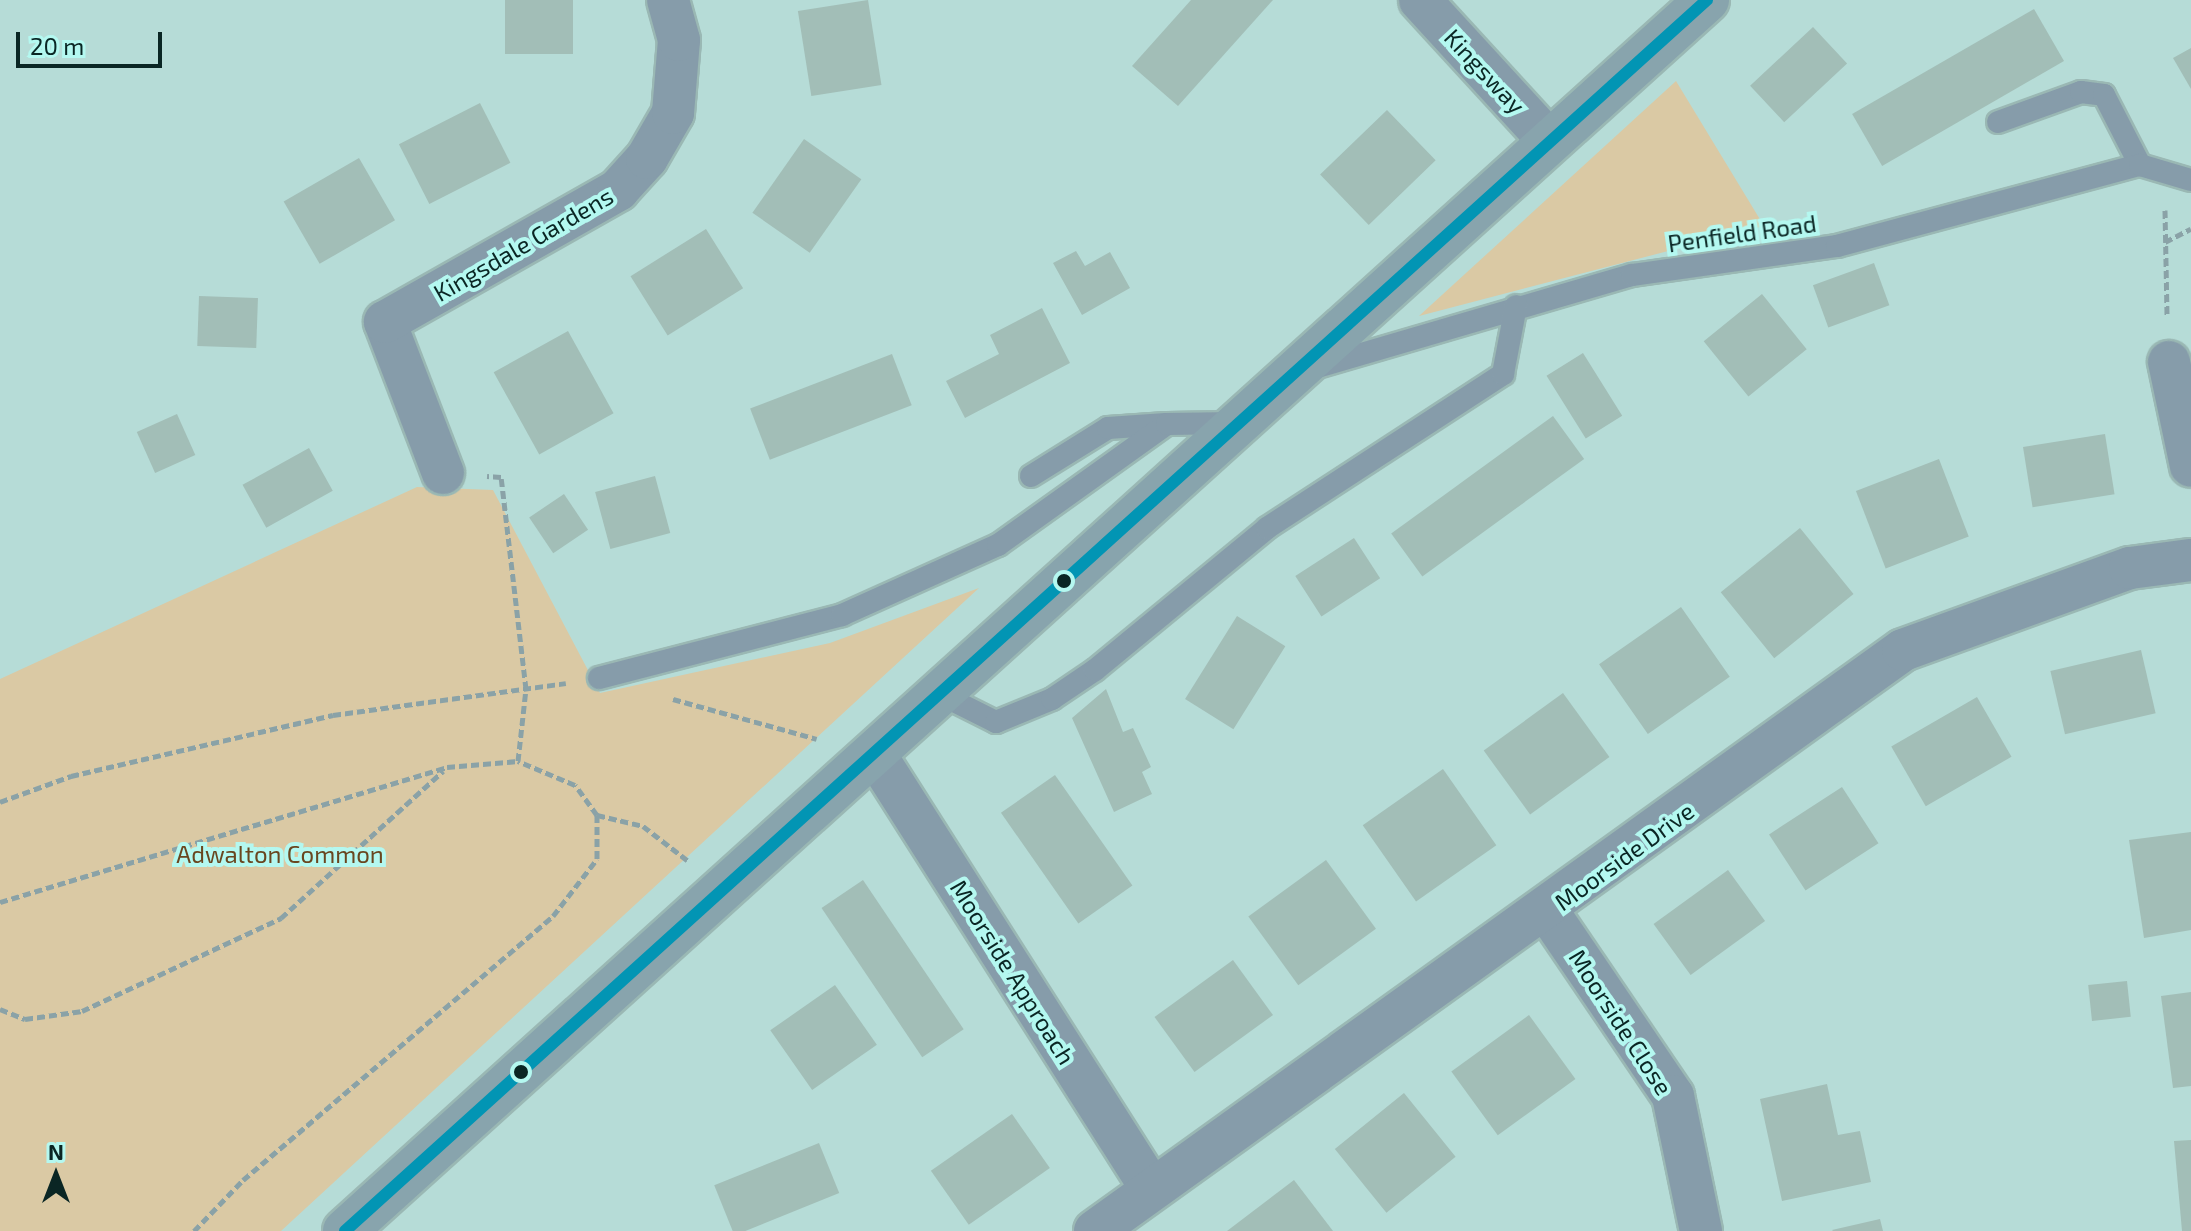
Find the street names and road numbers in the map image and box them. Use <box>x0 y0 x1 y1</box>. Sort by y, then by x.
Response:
street label: Kingsway <box>1439 23 1531 119</box>
street label: Kingsdale Gardens <box>428 181 618 307</box>
street label: Penfield Road <box>1666 208 1818 258</box>
street label: Moorside Drive <box>1549 796 1699 916</box>
street label: Moorside Approach <box>944 874 1082 1070</box>
street label: Moorside Close <box>1563 944 1679 1100</box>

